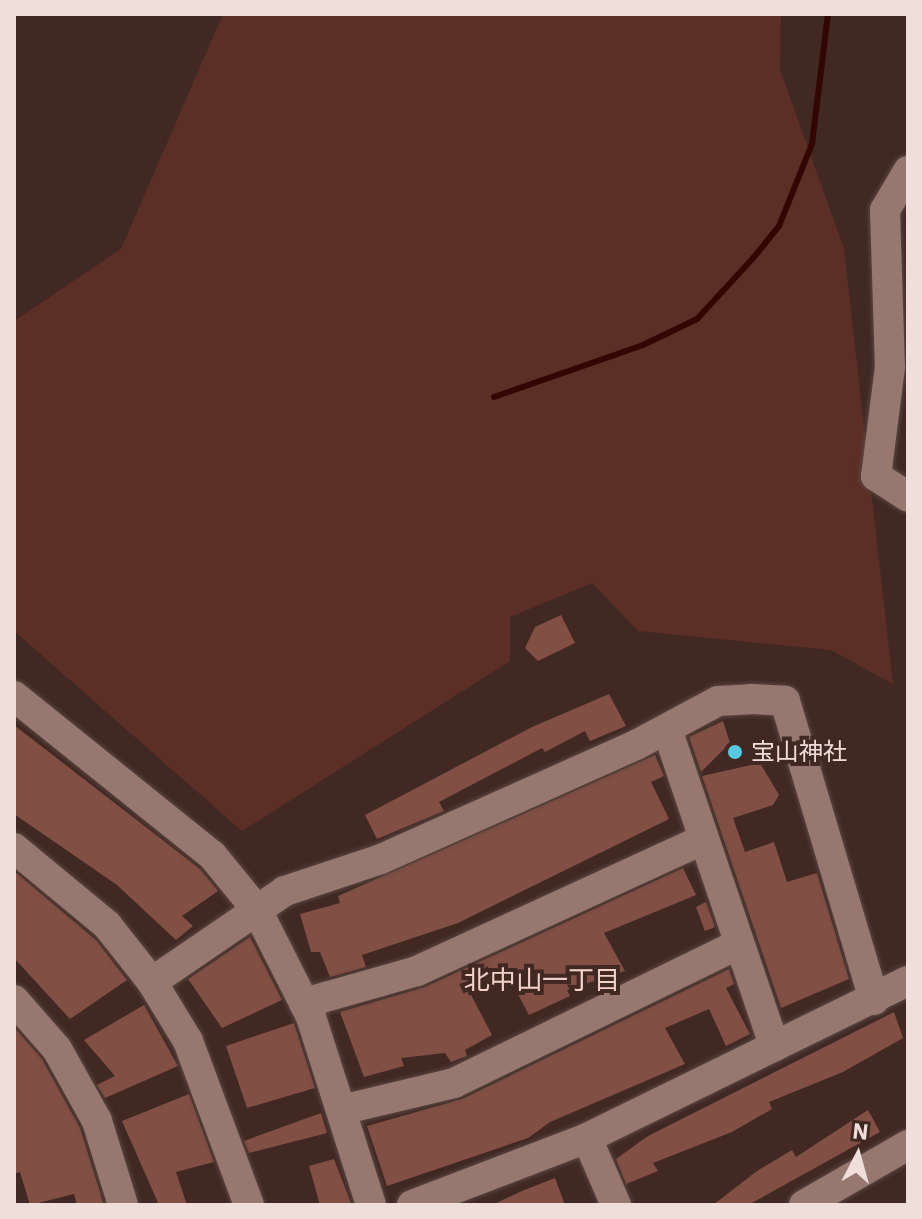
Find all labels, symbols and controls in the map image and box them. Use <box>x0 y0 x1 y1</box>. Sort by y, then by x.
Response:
place label: 宝山神社 <box>751 738 847 766</box>
marker: 宝山神社 <box>726 743 744 761</box>
district label: 北中山一丁目 <box>464 964 620 996</box>
north arrow <box>818 1115 898 1195</box>
text: N <box>851 1115 870 1146</box>

